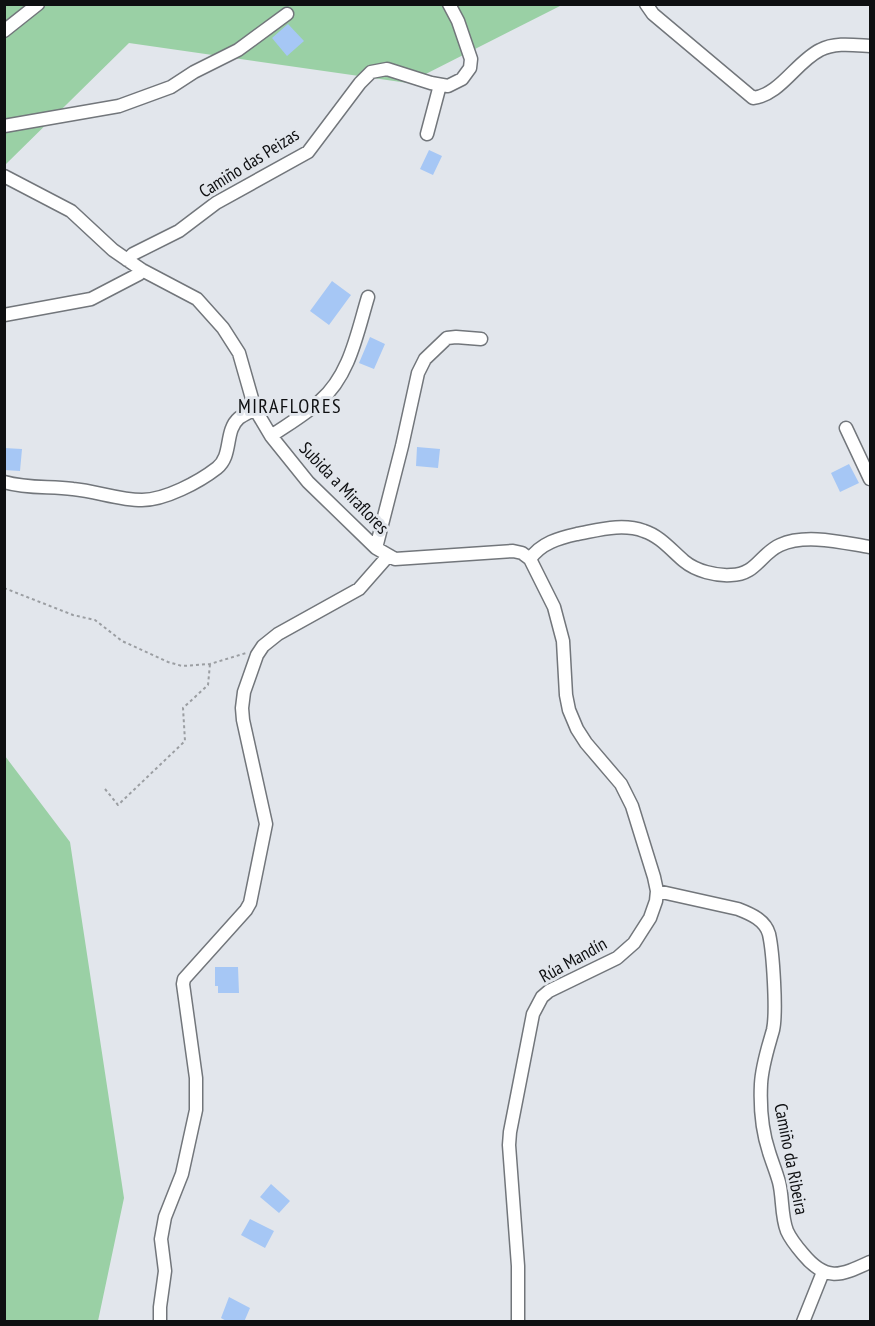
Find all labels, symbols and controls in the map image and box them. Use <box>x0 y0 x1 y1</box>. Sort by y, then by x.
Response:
street label: Camiño das Peizas <box>194 123 303 203</box>
district label: MIRAFLORES <box>238 393 342 419</box>
street label: Subida a Miraflores <box>295 437 394 539</box>
street label: Rúa Mandín <box>535 932 611 987</box>
street label: Camiño da Ribeira <box>769 1101 814 1217</box>

